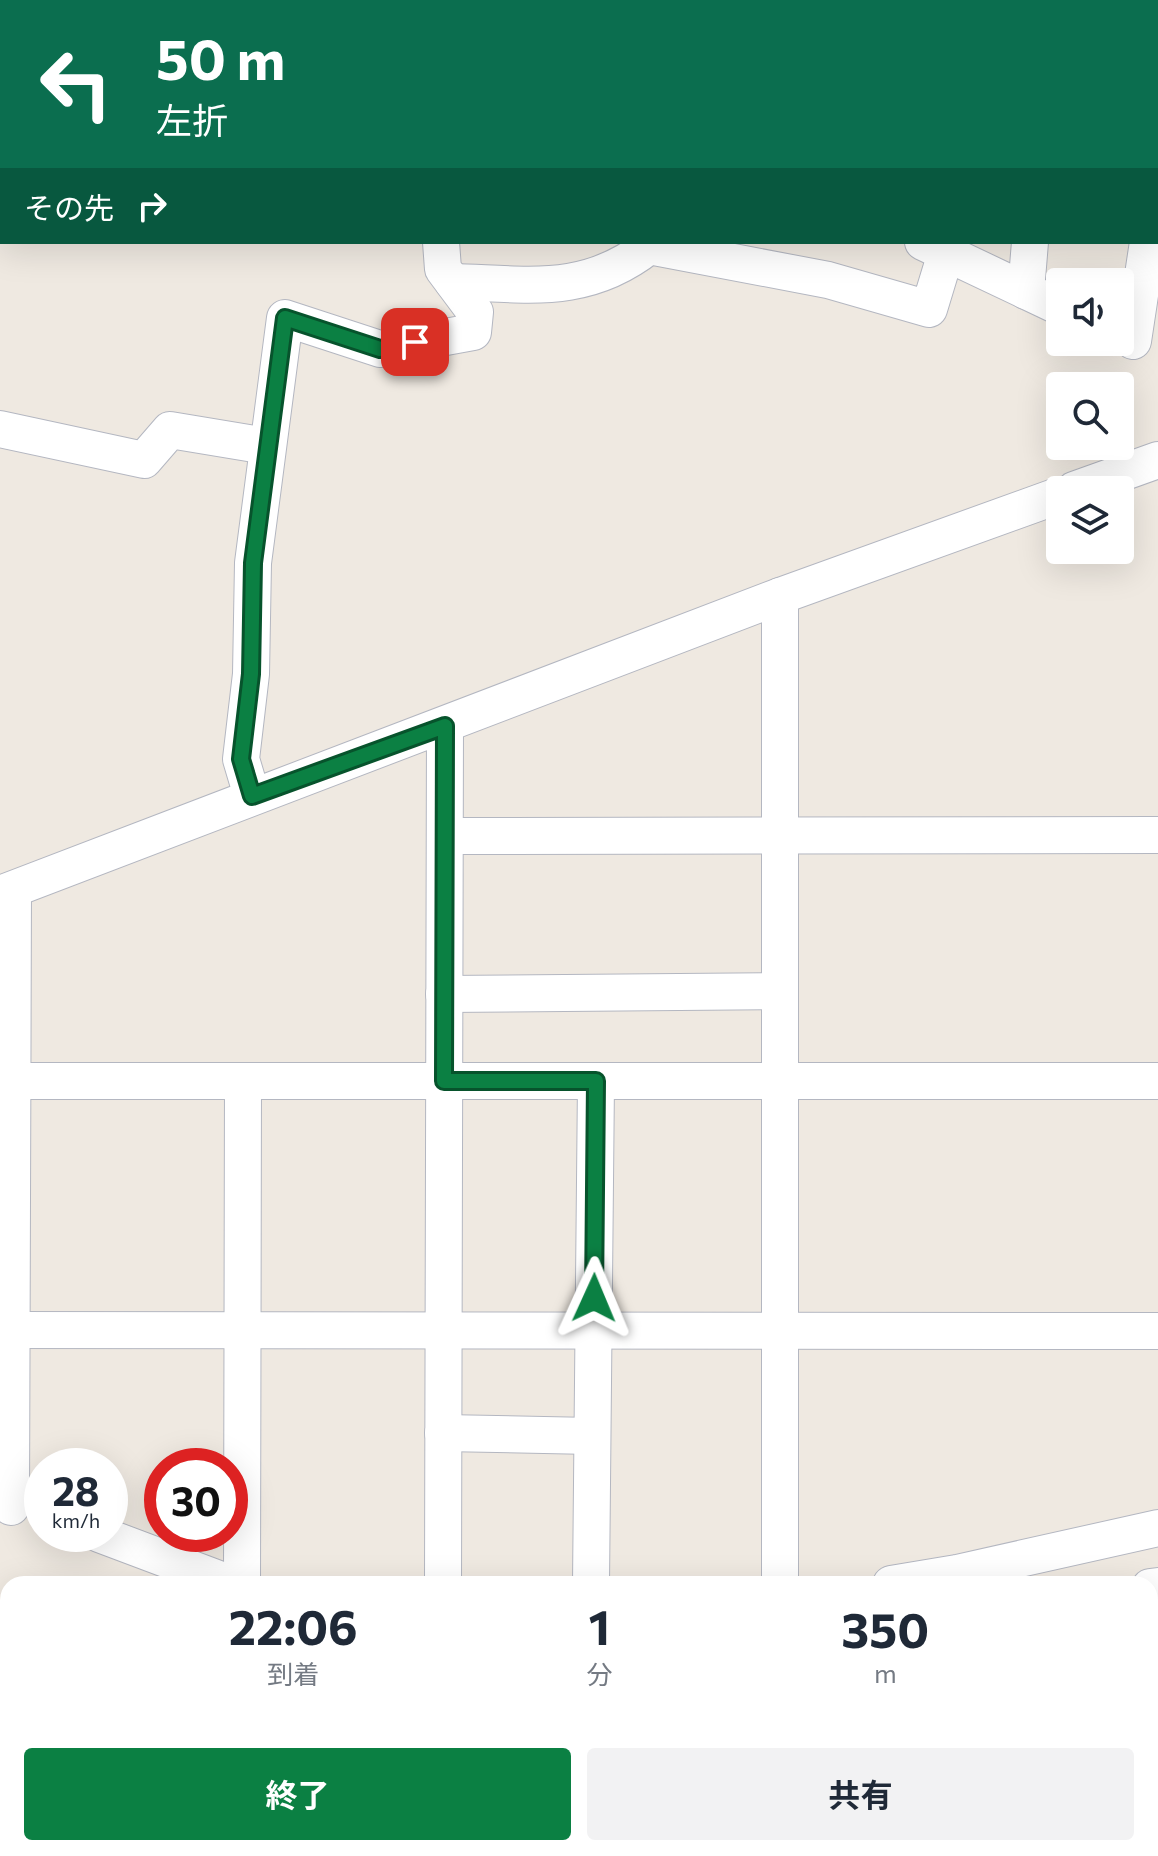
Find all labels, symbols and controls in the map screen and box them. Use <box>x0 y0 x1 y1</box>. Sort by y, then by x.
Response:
text: 50 m <box>156 23 285 92</box>
icon: left <box>24 32 128 136</box>
text: 左折 <box>156 97 228 141</box>
icon: right <box>130 184 174 228</box>
text: その先 <box>24 188 114 225</box>
map controls <box>1046 268 1134 564</box>
button: sound <box>1046 268 1134 356</box>
pin <box>381 308 449 376</box>
icon: arrive <box>393 320 437 364</box>
button: search <box>1046 372 1134 460</box>
button: layers <box>1046 476 1134 564</box>
position arrow <box>552 1256 636 1340</box>
speed limit sign: 30 <box>144 1448 248 1552</box>
text: 28 <box>52 1465 100 1514</box>
text: km/h <box>52 1508 100 1532</box>
text: 22:06 <box>229 1596 358 1655</box>
text: 1 <box>589 1596 610 1655</box>
text: 350 <box>841 1599 929 1658</box>
text: m <box>874 1657 897 1688</box>
text: 到着 <box>267 1658 319 1689</box>
text: 分 <box>586 1658 612 1689</box>
button: 終了 <box>24 1748 571 1840</box>
button: 共有 <box>587 1748 1134 1840</box>

